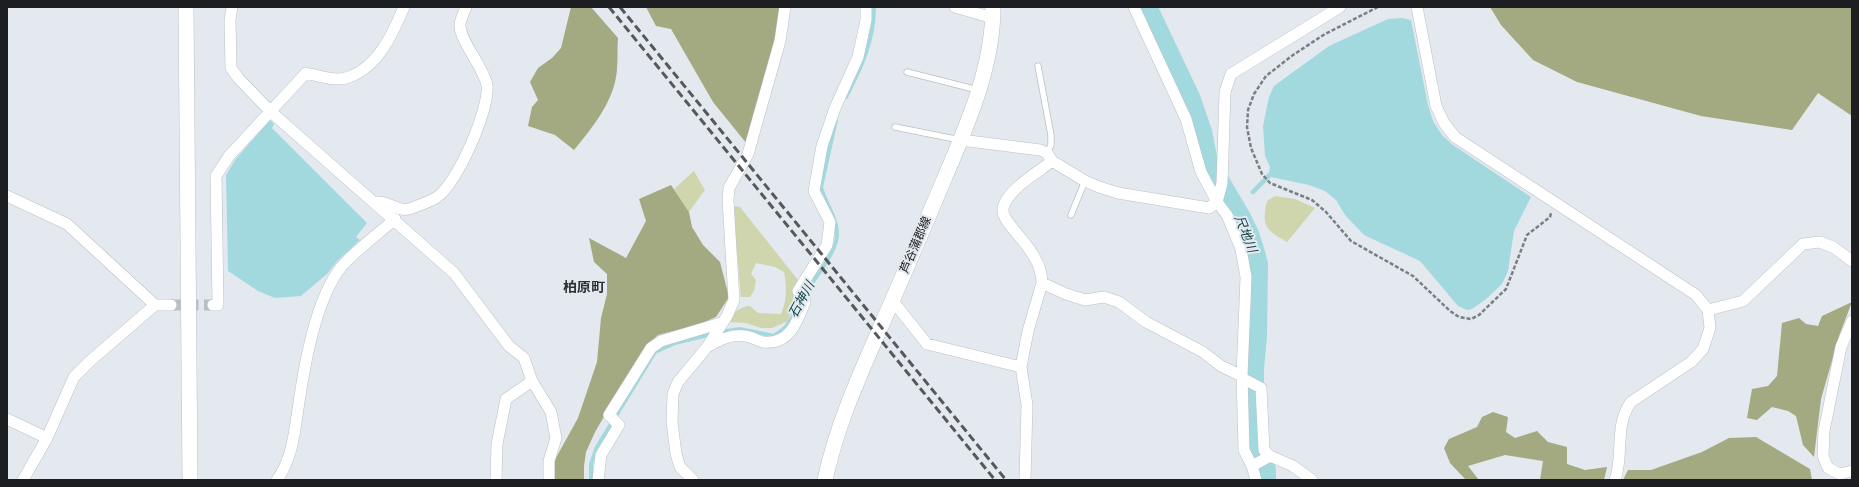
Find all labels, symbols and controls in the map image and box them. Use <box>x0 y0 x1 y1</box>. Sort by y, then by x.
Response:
water label: 尺地川 <box>1230 213 1260 255</box>
street label: 芦谷蒲郡線 <box>898 215 934 275</box>
water label: 石神川 <box>786 279 818 321</box>
district label: 柏原町 <box>563 280 605 296</box>

